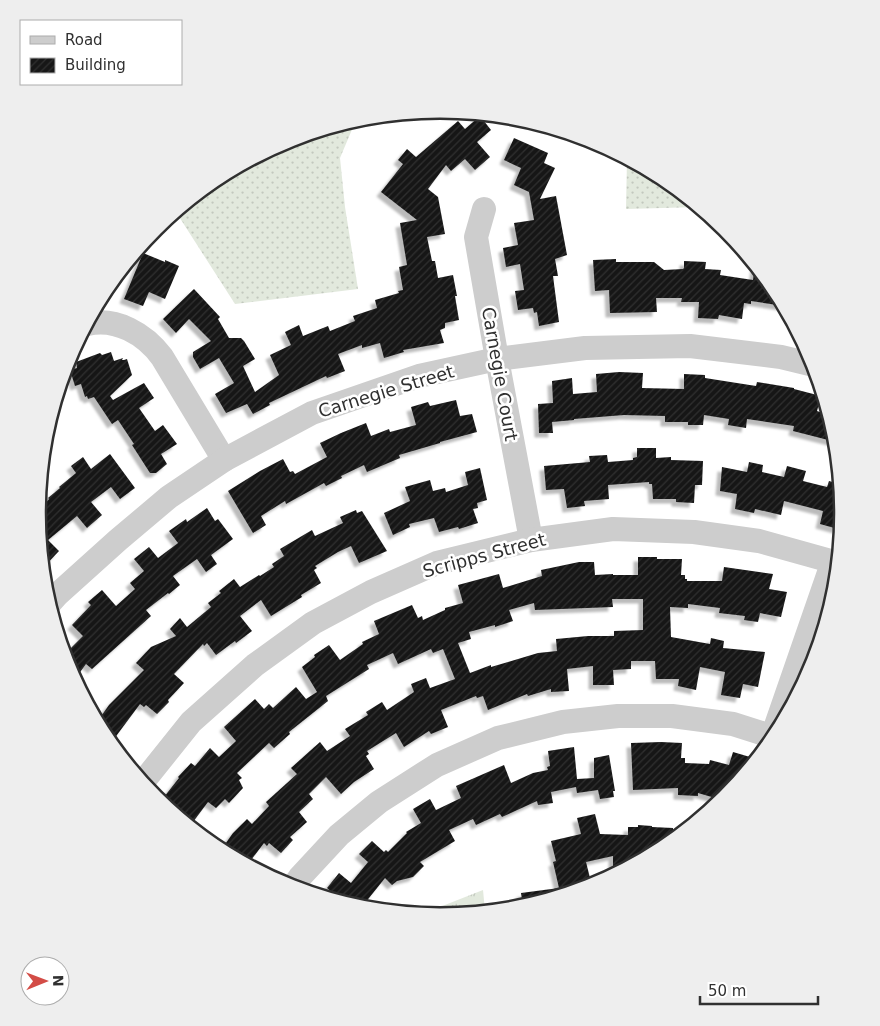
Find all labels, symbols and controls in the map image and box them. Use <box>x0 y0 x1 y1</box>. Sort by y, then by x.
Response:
legend <box>20 20 182 85</box>
text: Road <box>65 31 103 49</box>
text: Building <box>65 56 126 74</box>
street label: Carnegie Court <box>478 305 522 443</box>
street label: Carnegie Street <box>315 360 457 422</box>
street label: Scripps Street <box>420 529 548 581</box>
north arrow <box>20 956 70 1006</box>
scale bar <box>700 974 818 1006</box>
text: N <box>50 975 66 987</box>
text: 50 m <box>708 982 746 1000</box>

